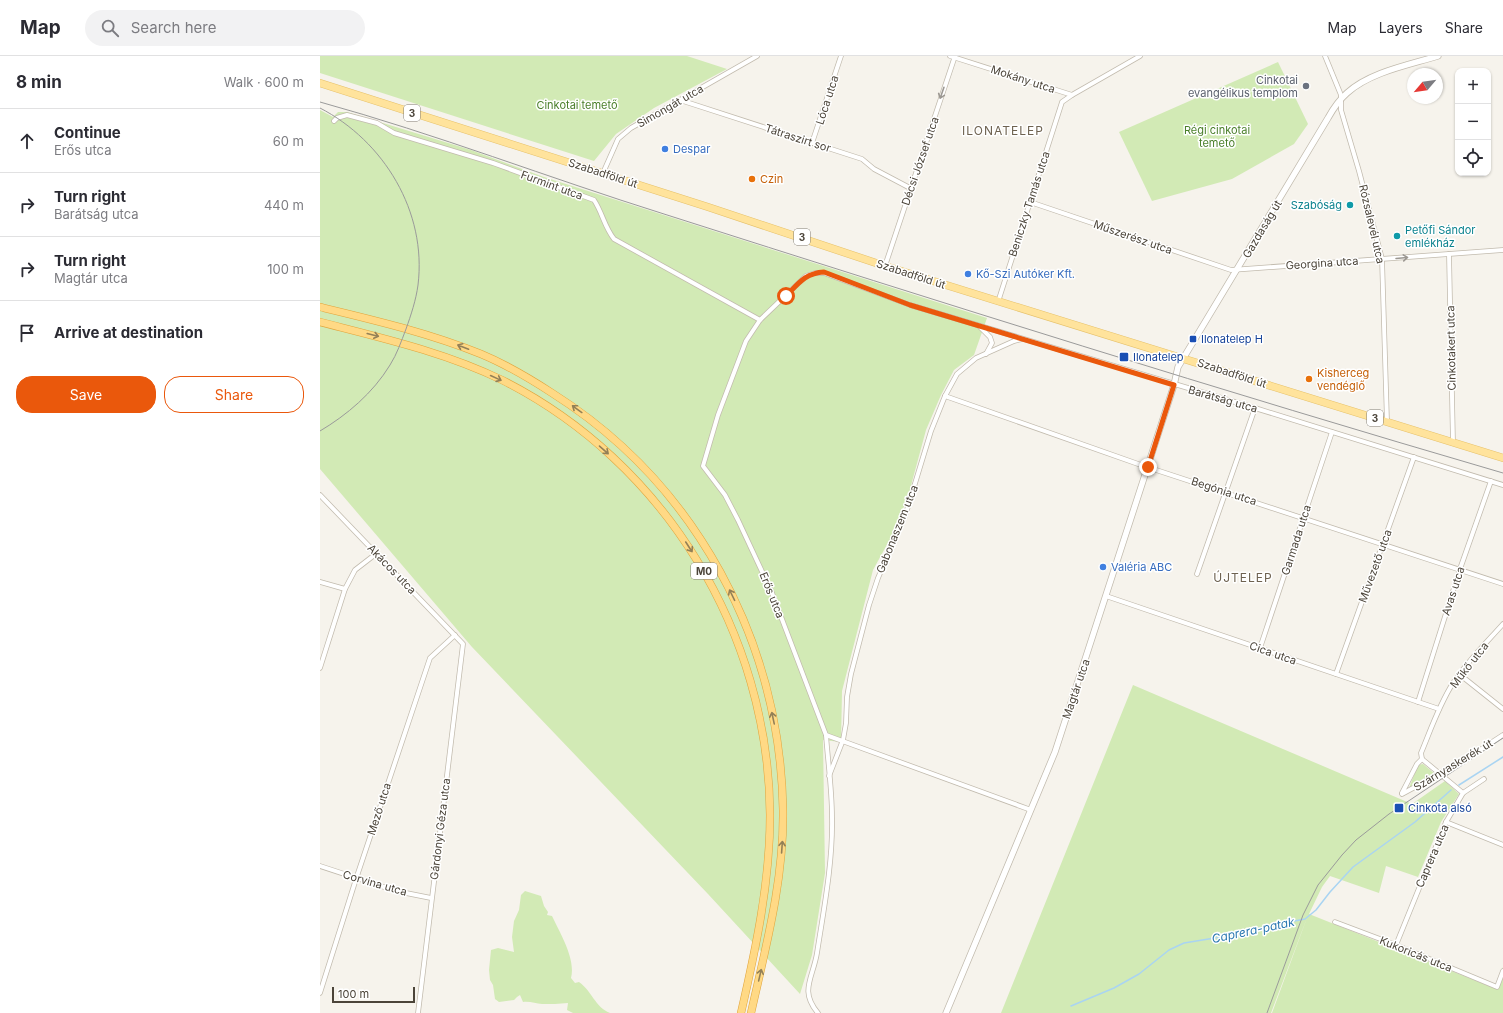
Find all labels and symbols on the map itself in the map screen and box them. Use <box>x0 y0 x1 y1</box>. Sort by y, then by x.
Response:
street label: Mokány utca <box>989 62 1057 96</box>
north arrow <box>1407 68 1443 104</box>
place label: Cinkotai evangélikus templom <box>1188 73 1298 100</box>
street label: Lóca utca <box>812 74 842 126</box>
street label: Simongát utca <box>634 81 706 131</box>
marker: Cinkotai evangélikus templom <box>1301 81 1311 91</box>
one-way arrow <box>938 87 946 99</box>
park label: Cinkotai temető <box>536 98 618 112</box>
road number: 3 <box>404 105 420 121</box>
street label: Décsi József utca <box>898 115 942 207</box>
street label: Tátraszirt sor <box>763 121 833 155</box>
district label: ILONATELEP <box>962 123 1044 138</box>
park label: Régi cinkotai temető <box>1184 123 1250 150</box>
place label: Despar <box>673 142 710 156</box>
marker: Despar <box>660 144 670 154</box>
street label: Beniczky Tamás utca <box>1005 150 1053 258</box>
street label: Szabadföld út <box>567 155 640 191</box>
street label: Furmint utca <box>519 167 585 203</box>
place label: Czin <box>760 172 783 186</box>
marker: Czin <box>747 174 757 184</box>
street label: Rózsalevél utca <box>1356 183 1388 265</box>
street label: Gazdaság út <box>1239 197 1285 261</box>
place label: Szabóság <box>1291 198 1342 212</box>
marker: Szabóság <box>1345 200 1355 210</box>
street label: Műszerész utca <box>1092 217 1174 257</box>
place label: Petőfi Sándor emlékház <box>1405 223 1476 250</box>
road number: 3 <box>794 229 810 245</box>
marker: Petőfi Sándor emlékház <box>1392 231 1402 241</box>
street label: Georgina utca <box>1285 253 1359 273</box>
one-way arrow <box>1395 254 1408 261</box>
street label: Szabadföld út <box>875 256 948 292</box>
place label: Kő-Szi Autóker Kft. <box>976 267 1075 281</box>
marker: Kő-Szi Autóker Kft. <box>963 269 973 279</box>
route start <box>777 287 795 305</box>
street label: Cinkotakert utca <box>1443 305 1459 391</box>
one-way arrow <box>366 332 379 340</box>
place label: Ilonatelep H <box>1201 332 1263 346</box>
marker: Ilonatelep H <box>1188 334 1198 344</box>
one-way arrow <box>457 343 469 351</box>
place label: Ilonatelep <box>1133 350 1184 364</box>
marker: Ilonatelep <box>1118 351 1130 363</box>
street label: Szabadföld út <box>1196 355 1269 391</box>
place label: Kisherceg vendéglő <box>1317 366 1369 393</box>
marker: Kisherceg vendéglő <box>1304 374 1314 384</box>
one-way arrow <box>490 375 502 382</box>
street label: Barátság utca <box>1187 382 1259 416</box>
one-way arrow <box>571 405 582 413</box>
road number: 3 <box>1367 410 1383 426</box>
one-way arrow <box>598 445 609 454</box>
route end <box>1139 458 1157 476</box>
street label: Begónia utca <box>1190 474 1258 508</box>
street label: Gabonaszem utca <box>873 483 921 575</box>
street label: Garmada utca <box>1278 503 1314 577</box>
street label: Művezető utca <box>1355 528 1395 604</box>
street label: Akácos utca <box>365 541 419 597</box>
one-way arrow <box>685 541 693 552</box>
place label: Valéria ABC <box>1111 560 1172 574</box>
marker: Valéria ABC <box>1098 562 1108 572</box>
road number: M0 <box>691 563 717 579</box>
street label: Avas utca <box>1439 565 1467 617</box>
street label: Erős utca <box>756 570 788 620</box>
district label: ÚJTELEP <box>1213 570 1273 585</box>
one-way arrow <box>728 589 735 601</box>
street label: Cica utca <box>1248 638 1298 668</box>
street label: Műkő utca <box>1447 639 1491 691</box>
street label: Magtár utca <box>1059 657 1093 721</box>
one-way arrow <box>769 712 777 725</box>
street label: Szárnyaskerék út <box>1411 736 1495 794</box>
street label: Gárdonyi Géza utca <box>427 777 453 881</box>
street label: Mező utca <box>364 781 394 837</box>
place label: Cinkota alsó <box>1408 801 1472 815</box>
marker: Cinkota alsó <box>1393 802 1405 814</box>
street label: Caprera utca <box>1412 822 1452 890</box>
one-way arrow <box>778 841 785 854</box>
street label: Corvina utca <box>341 867 409 899</box>
water label: Caprera-patak <box>1210 914 1296 946</box>
street label: Kukoricás utca <box>1378 933 1454 975</box>
one-way arrow <box>756 969 764 982</box>
scale bar <box>332 985 415 1004</box>

